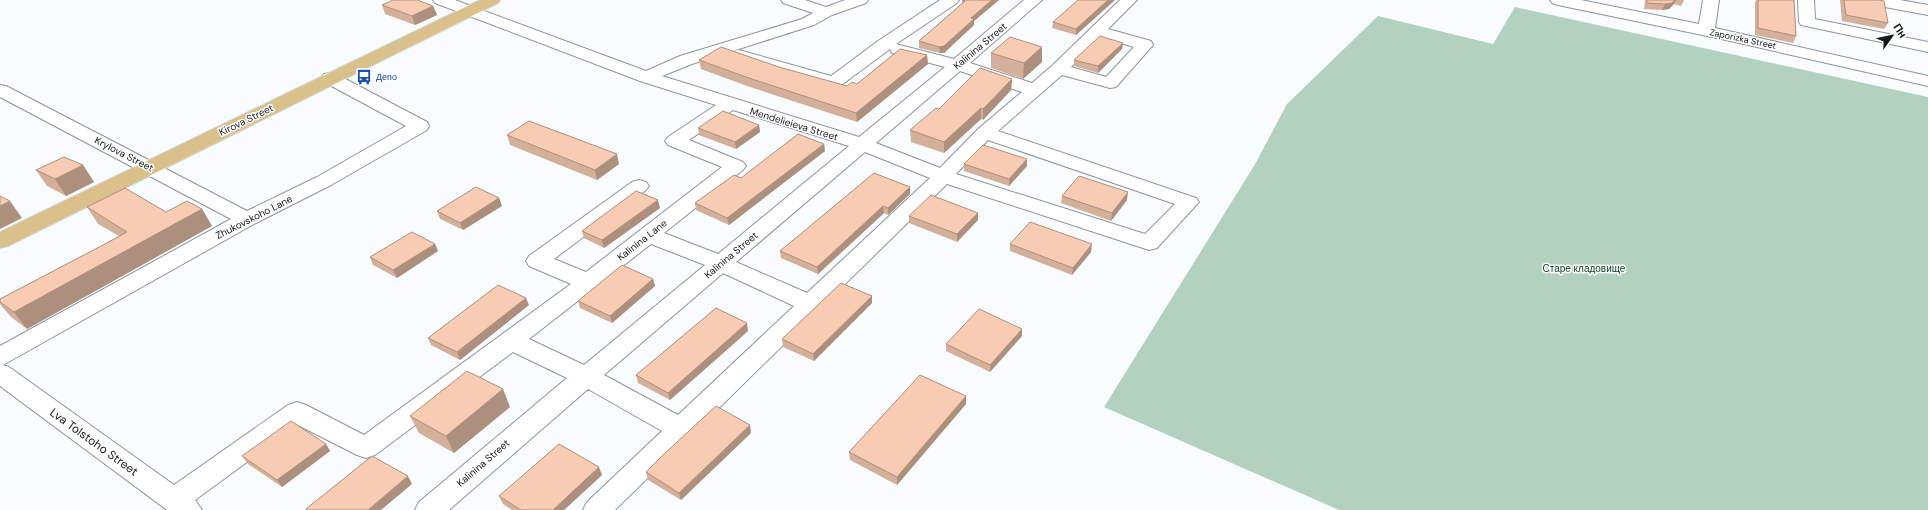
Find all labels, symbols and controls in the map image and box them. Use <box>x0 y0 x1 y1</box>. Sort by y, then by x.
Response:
north arrow <box>1872 16 1912 56</box>
street label: Kalinina Street <box>951 20 1010 72</box>
text: Пн <box>1891 21 1910 40</box>
street label: Zaporizka Street <box>1709 26 1778 52</box>
bus stop icon: Депо <box>355 68 373 86</box>
place label: Депо <box>376 71 397 83</box>
street label: Kirova Street <box>217 101 275 139</box>
street label: Mendelieieva Street <box>748 104 840 144</box>
street label: Krylova Street <box>92 134 156 174</box>
street label: Zhukovskoho Lane <box>213 192 295 242</box>
street label: Kalinina Lane <box>614 216 670 264</box>
street label: Kalinina Street <box>702 229 761 281</box>
park label: Старе кладовище <box>1543 262 1626 275</box>
street label: Lva Tolstoho Street <box>47 405 142 480</box>
street label: Kalinina Street <box>454 436 512 490</box>

